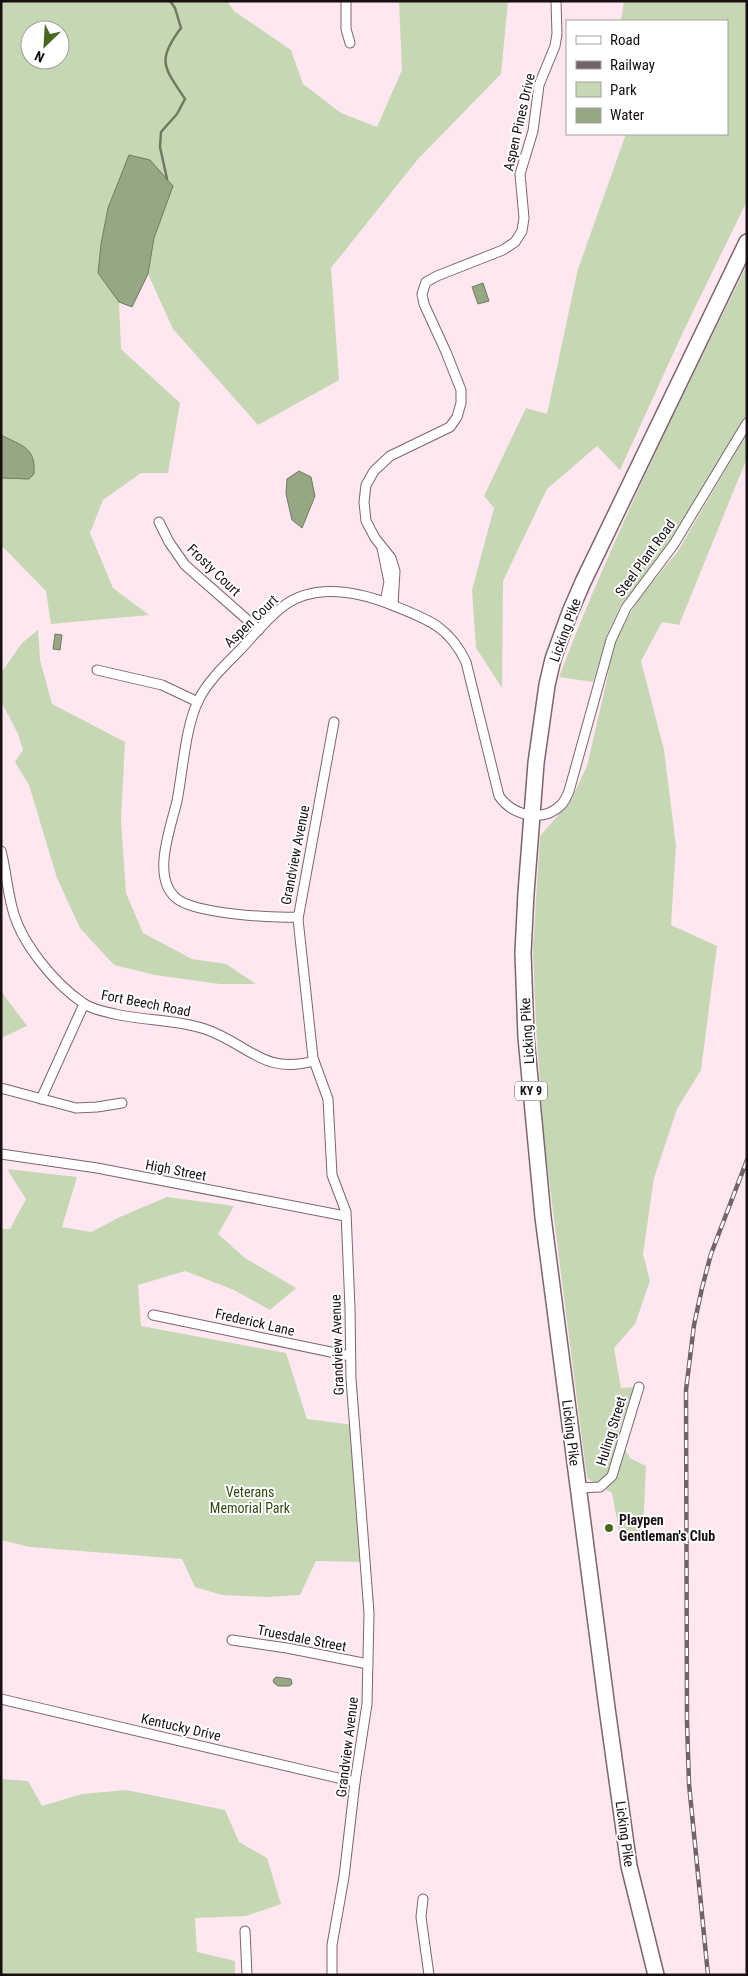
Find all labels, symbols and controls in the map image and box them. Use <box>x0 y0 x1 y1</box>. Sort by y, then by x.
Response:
north arrow <box>20 20 70 70</box>
legend <box>566 20 728 135</box>
text: Road <box>610 31 640 49</box>
text: N <box>32 48 47 66</box>
text: Railway <box>610 56 655 74</box>
street label: Aspen Pines Drive <box>500 71 538 172</box>
text: Park <box>610 81 637 99</box>
text: Water <box>610 106 645 124</box>
street label: Steel Plant Road <box>612 517 678 599</box>
street label: Frosty Court <box>184 541 244 599</box>
street label: Aspen Court <box>221 591 281 651</box>
street label: Licking Pike <box>546 596 584 664</box>
street label: Grandview Avenue <box>278 803 313 906</box>
street label: Fort Beech Road <box>100 986 192 1020</box>
street label: Licking Pike <box>517 997 537 1065</box>
road number: KY 9 <box>515 1082 547 1100</box>
street label: High Street <box>144 1156 208 1184</box>
street label: Grandview Avenue <box>327 1294 347 1396</box>
street label: Frederick Lane <box>214 1305 297 1339</box>
street label: Huling Street <box>593 1394 629 1468</box>
street label: Licking Pike <box>559 1399 583 1467</box>
park label: Veterans Memorial Park <box>210 1484 291 1516</box>
place label: Playpen Gentleman's Club <box>619 1512 715 1544</box>
marker: Playpen Gentleman's Club <box>603 1522 615 1534</box>
street label: Truesdale Street <box>256 1622 348 1654</box>
street label: Grandview Avenue <box>333 1695 361 1798</box>
street label: Kentucky Drive <box>140 1710 223 1744</box>
street label: Licking Pike <box>612 1800 638 1868</box>

